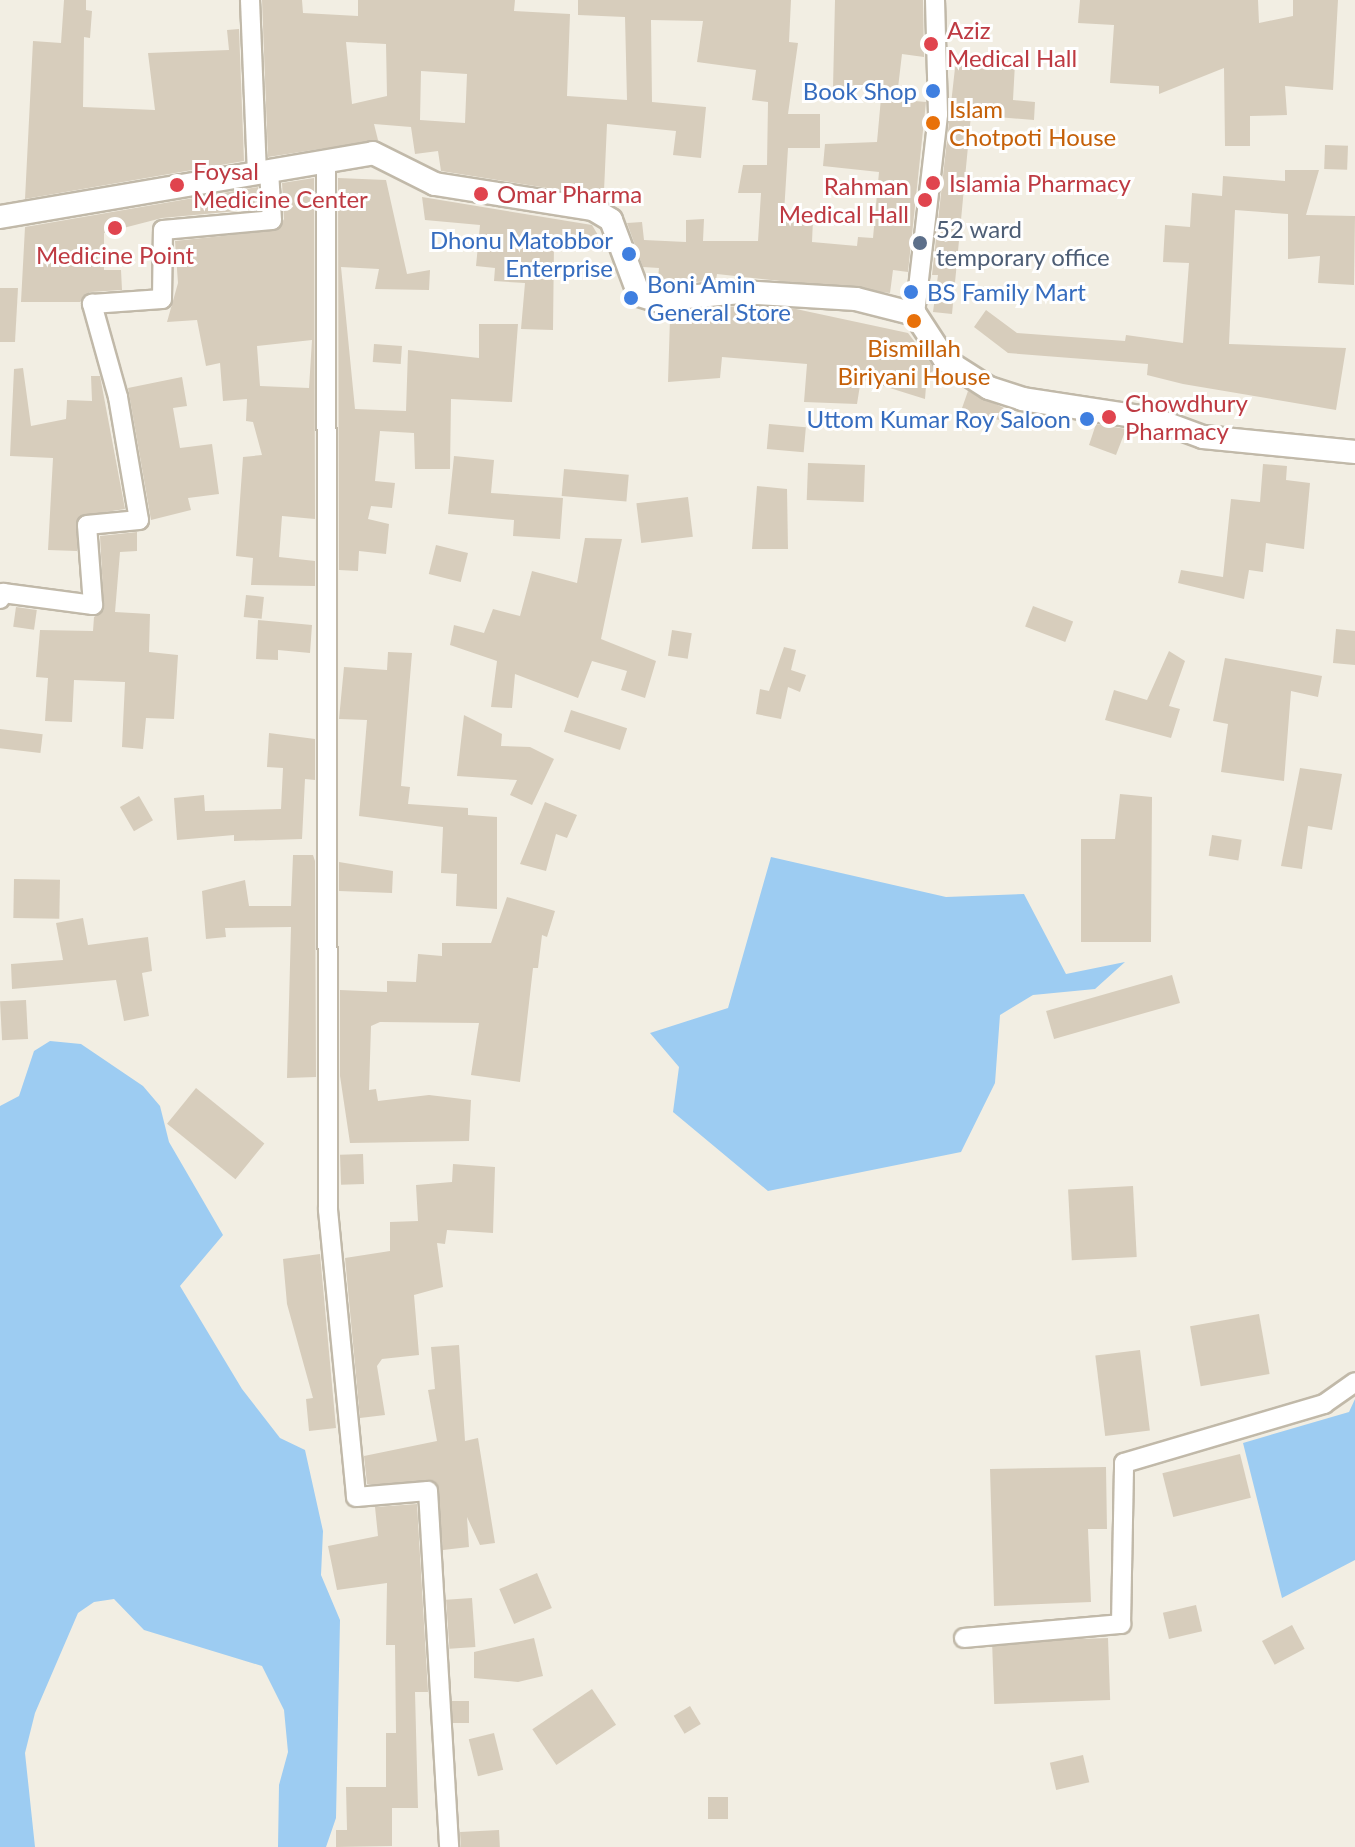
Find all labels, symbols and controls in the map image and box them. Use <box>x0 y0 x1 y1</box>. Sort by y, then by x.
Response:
place label: Aziz Medical Hall <box>947 16 1077 72</box>
marker: Aziz Medical Hall <box>922 35 940 53</box>
place label: Book Shop <box>803 77 917 105</box>
marker: Book Shop <box>924 82 942 100</box>
place label: Islam Chotpoti House <box>949 95 1116 151</box>
marker: Islam Chotpoti House <box>924 114 942 132</box>
place label: Foysal Medicine Center <box>193 157 368 213</box>
place label: Islamia Pharmacy <box>949 169 1131 197</box>
place label: Rahman Medical Hall <box>779 172 909 228</box>
marker: Islamia Pharmacy <box>924 174 942 192</box>
marker: Foysal Medicine Center <box>168 176 186 194</box>
place label: Omar Pharma <box>497 180 643 208</box>
marker: Omar Pharma <box>472 185 490 203</box>
marker: Rahman Medical Hall <box>916 191 934 209</box>
place label: 52 ward temporary office <box>936 215 1110 271</box>
marker: Medicine Point <box>106 219 124 237</box>
place label: Dhonu Matobbor Enterprise <box>430 226 613 282</box>
marker: 52 ward temporary office <box>911 234 929 252</box>
place label: Medicine Point <box>36 241 194 269</box>
marker: Dhonu Matobbor Enterprise <box>620 245 638 263</box>
place label: Boni Amin General Store <box>647 270 791 326</box>
place label: BS Family Mart <box>927 278 1086 306</box>
marker: BS Family Mart <box>902 283 920 301</box>
marker: Boni Amin General Store <box>622 289 640 307</box>
marker: Bismillah Biriyani House <box>905 312 923 330</box>
place label: Bismillah Biriyani House <box>838 334 990 390</box>
place label: Chowdhury Pharmacy <box>1125 389 1248 445</box>
place label: Uttom Kumar Roy Saloon <box>806 405 1071 433</box>
marker: Chowdhury Pharmacy <box>1100 408 1118 426</box>
marker: Uttom Kumar Roy Saloon <box>1078 410 1096 428</box>

